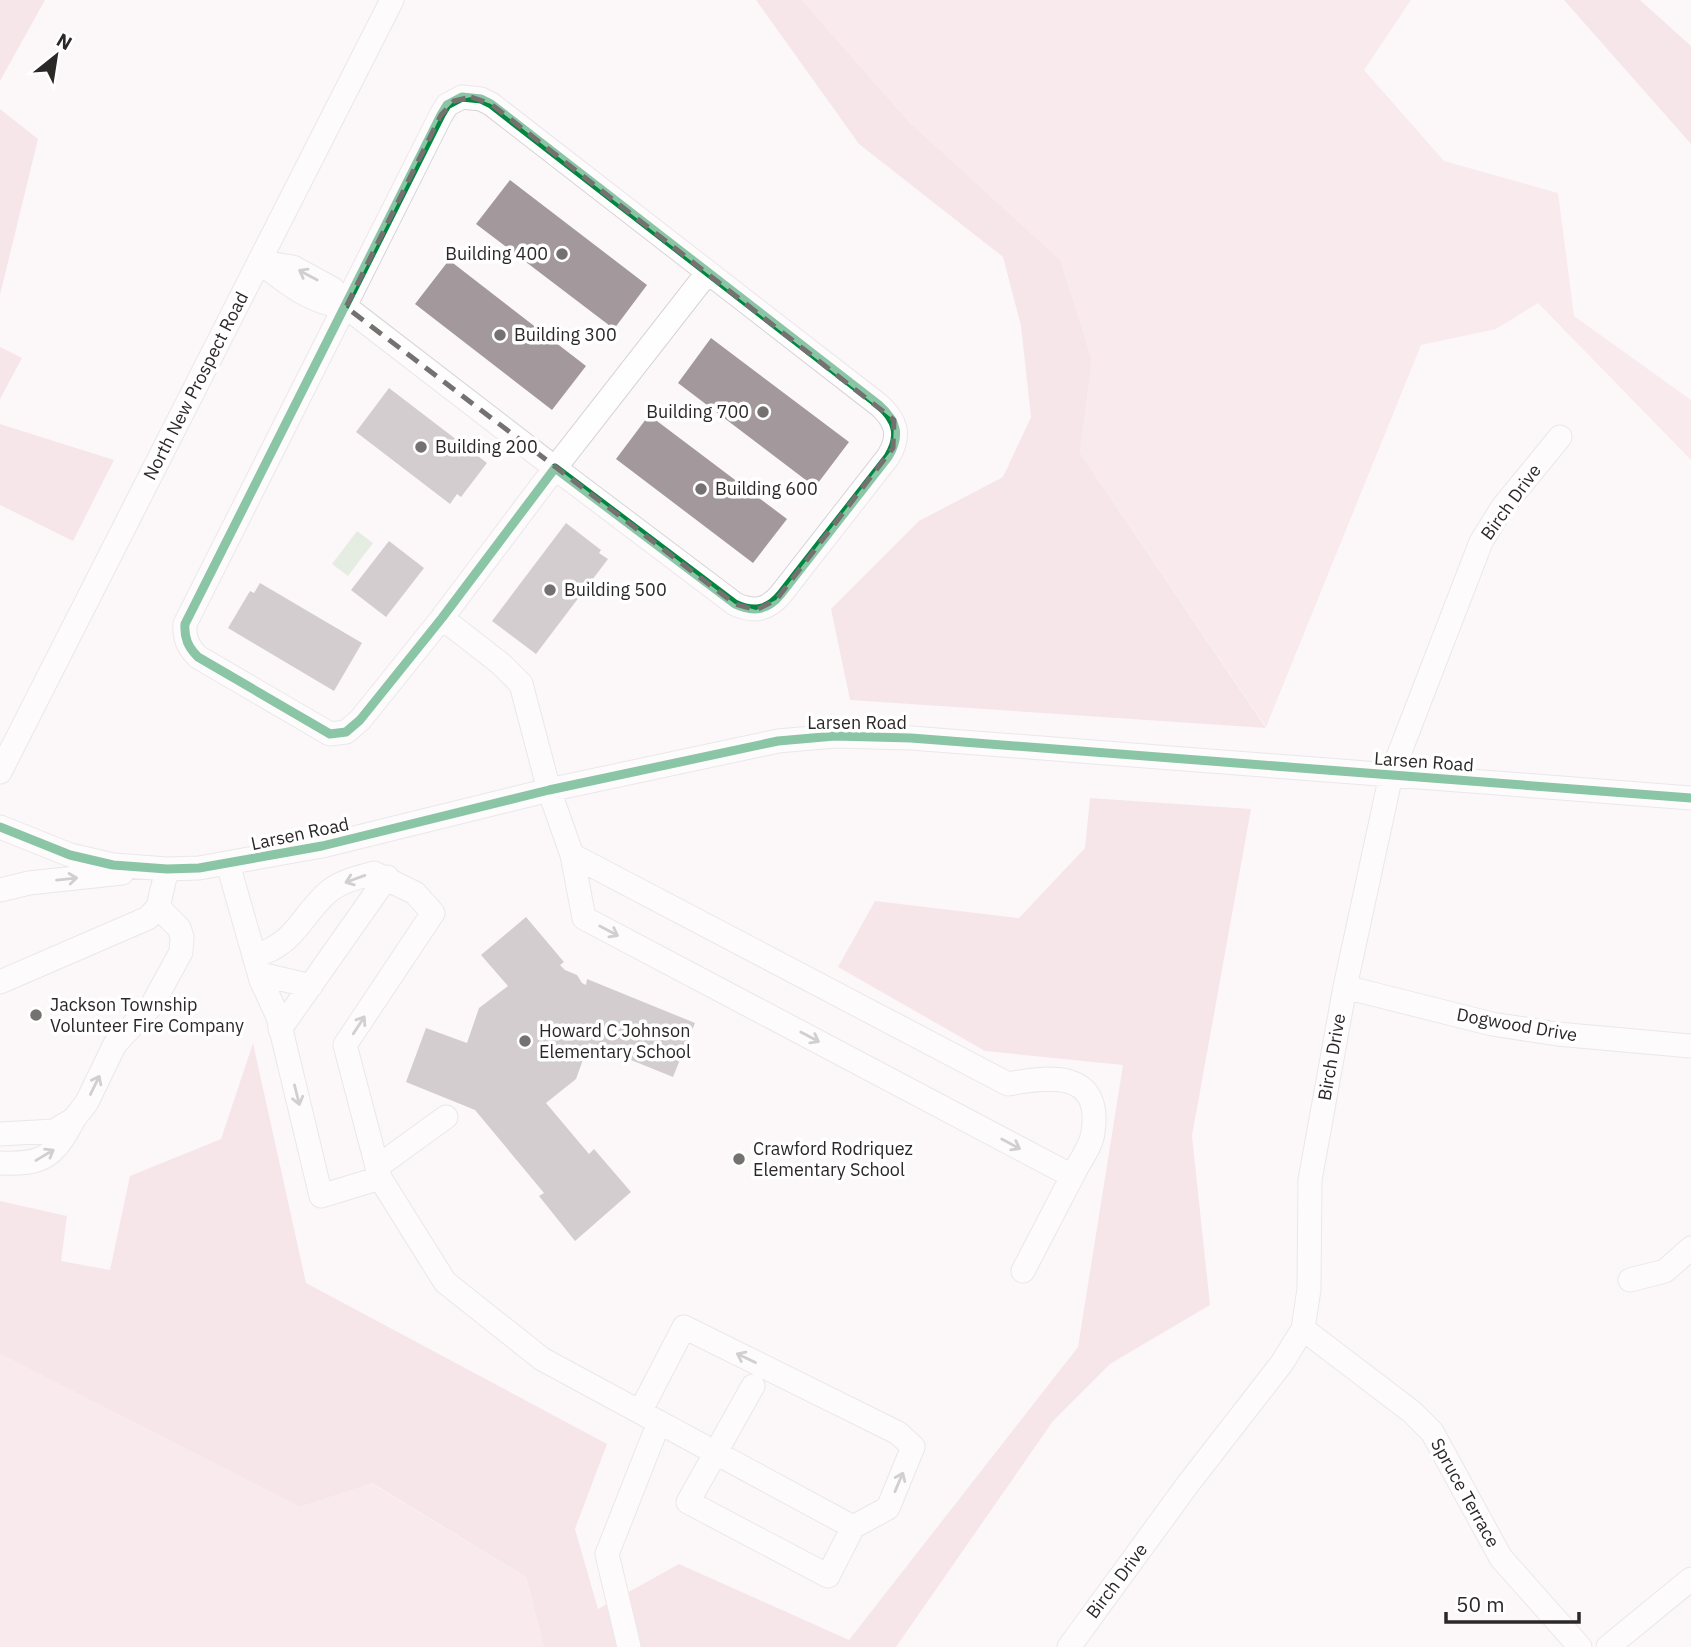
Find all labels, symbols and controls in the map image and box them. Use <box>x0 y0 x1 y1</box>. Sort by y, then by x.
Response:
north arrow <box>21 21 91 91</box>
text: N <box>53 27 76 55</box>
place label: Building 400 <box>445 242 548 265</box>
marker: Building 400 <box>554 246 570 262</box>
one-way arrow <box>298 268 319 282</box>
street label: North New Prospect Road <box>138 288 253 484</box>
place label: Building 300 <box>514 323 617 346</box>
marker: Building 300 <box>492 327 508 343</box>
place label: Building 700 <box>646 400 749 423</box>
marker: Building 700 <box>755 404 771 420</box>
place label: Building 200 <box>435 435 538 458</box>
marker: Building 200 <box>413 439 429 455</box>
street label: Birch Drive <box>1475 459 1546 544</box>
place label: Building 600 <box>715 477 818 500</box>
marker: Building 600 <box>693 481 709 497</box>
place label: Building 500 <box>564 578 667 601</box>
marker: Building 500 <box>542 582 558 598</box>
street label: Larsen Road <box>807 711 907 734</box>
street label: Larsen Road <box>1373 747 1475 776</box>
street label: Larsen Road <box>249 812 351 855</box>
one-way arrow <box>55 872 78 885</box>
one-way arrow <box>345 874 367 886</box>
one-way arrow <box>598 925 619 938</box>
place label: Jackson Township Volunteer Fire Company <box>50 993 244 1037</box>
street label: Dogwood Drive <box>1455 1003 1579 1046</box>
marker: Jackson Township Volunteer Fire Company <box>28 1007 44 1023</box>
street label: Birch Drive <box>1313 1011 1350 1102</box>
one-way arrow <box>352 1016 366 1036</box>
place label: Howard C Johnson Elementary School <box>539 1019 691 1063</box>
one-way arrow <box>799 1031 820 1045</box>
marker: Howard C Johnson Elementary School <box>517 1033 533 1049</box>
one-way arrow <box>89 1075 102 1096</box>
one-way arrow <box>291 1083 304 1106</box>
place label: Crawford Rodriquez Elementary School <box>753 1137 913 1181</box>
one-way arrow <box>1001 1137 1021 1151</box>
one-way arrow <box>35 1148 55 1162</box>
marker: Crawford Rodriquez Elementary School <box>731 1151 747 1167</box>
one-way arrow <box>736 1350 757 1364</box>
street label: Spruce Terrace <box>1426 1434 1505 1552</box>
one-way arrow <box>893 1471 906 1493</box>
street label: Birch Drive <box>1081 1539 1152 1623</box>
scale bar <box>1446 1580 1579 1624</box>
text: 50 m <box>1456 1590 1505 1618</box>

